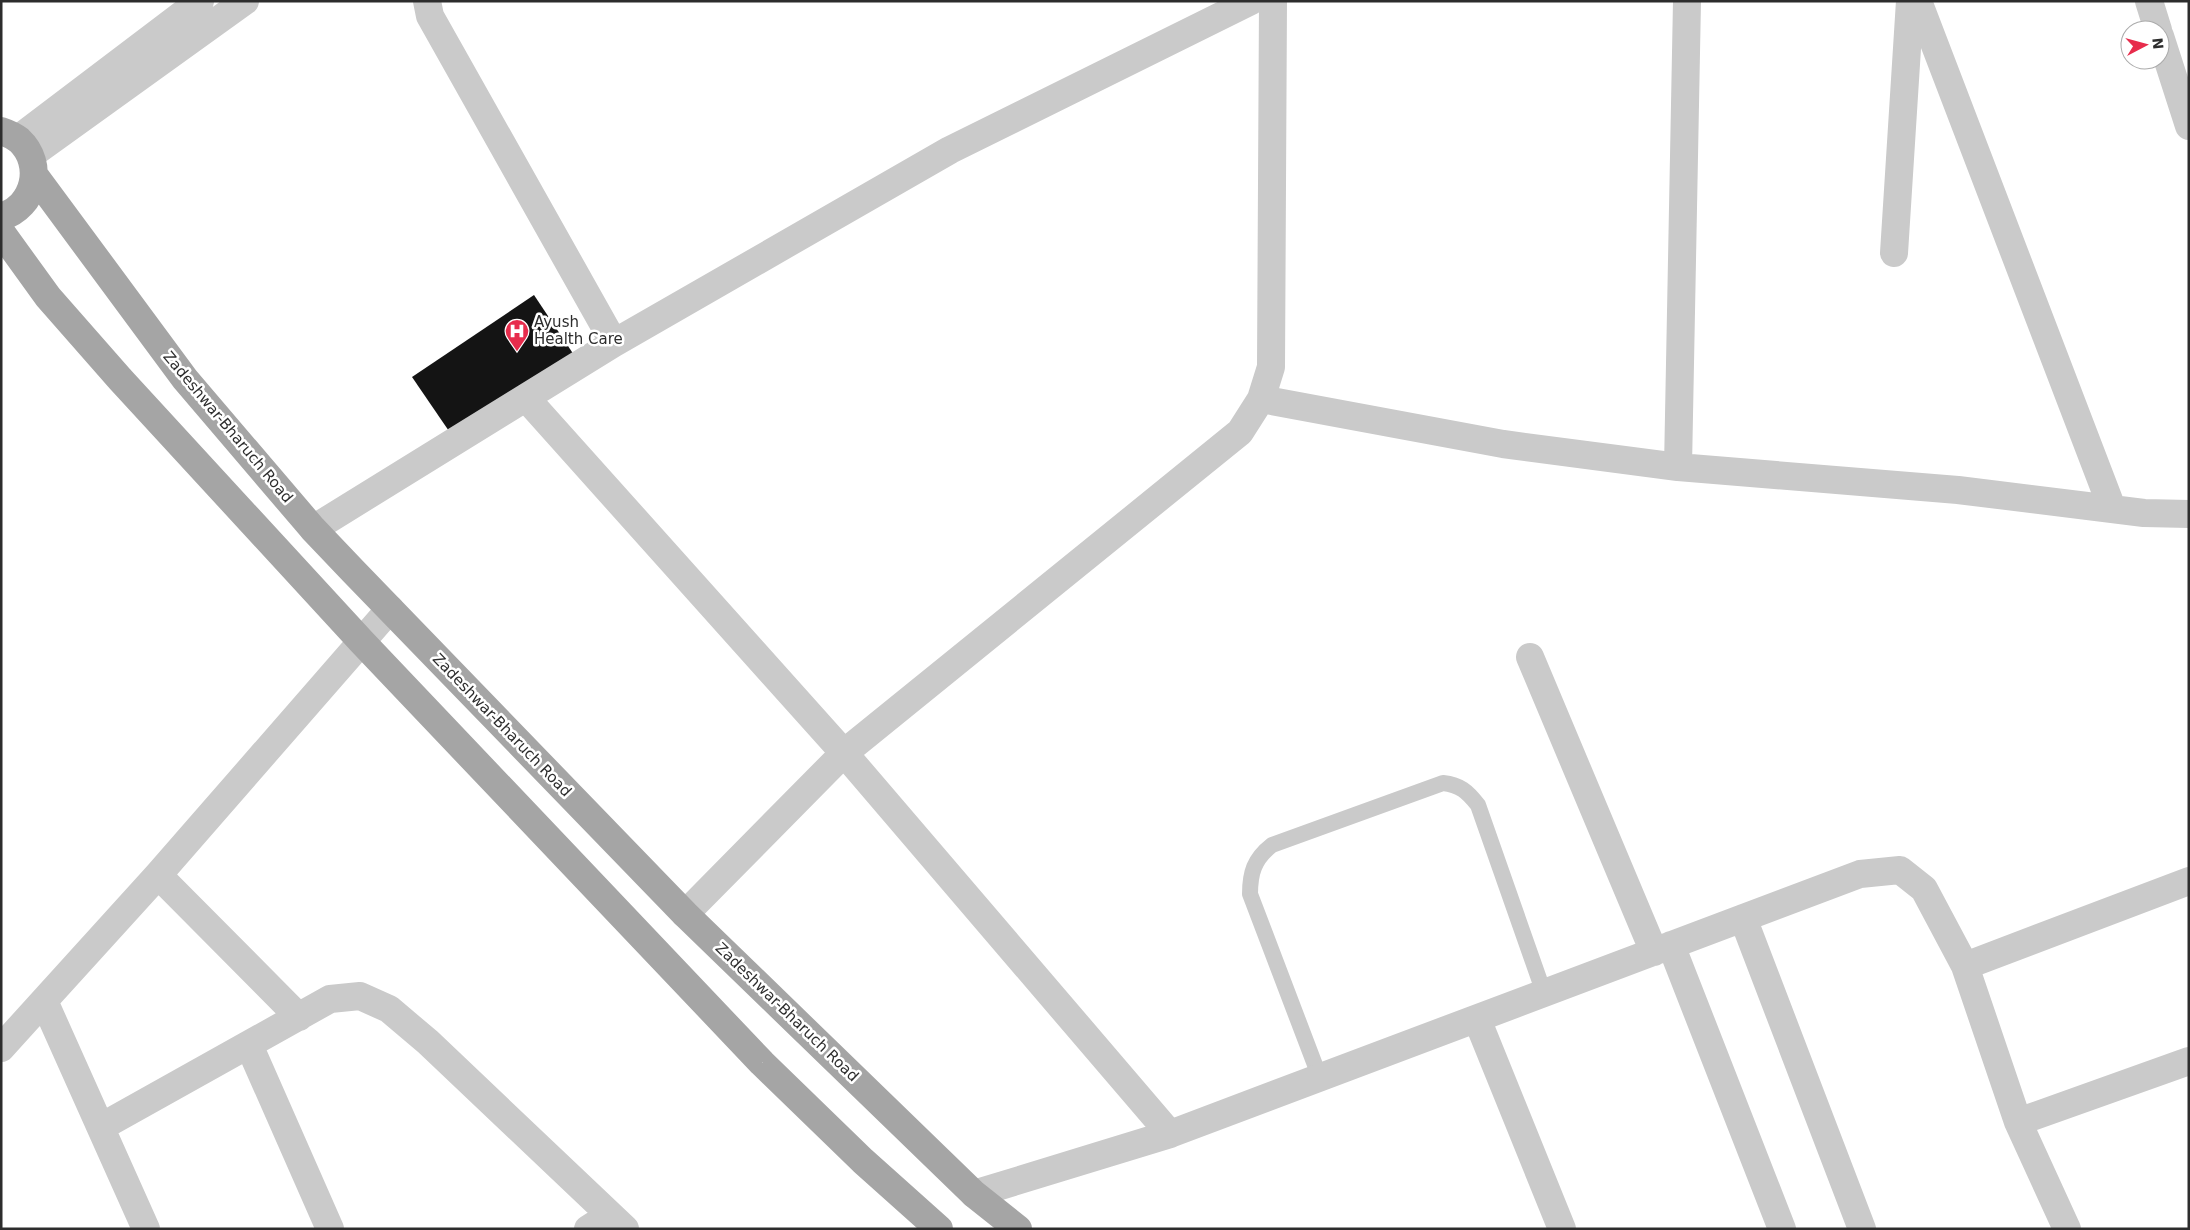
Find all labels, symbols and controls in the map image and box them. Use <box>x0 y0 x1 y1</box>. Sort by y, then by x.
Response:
north arrow <box>2120 20 2170 70</box>
text: N <box>2149 37 2166 50</box>
place label: Ayush Health Care <box>534 313 623 348</box>
hospital icon: Ayush Health Care <box>504 318 530 352</box>
street label: Zadeshwar-Bharuch Road <box>159 348 297 506</box>
street label: Zadeshwar-Bharuch Road <box>429 650 575 800</box>
street label: Zadeshwar-Bharuch Road <box>712 939 862 1085</box>

